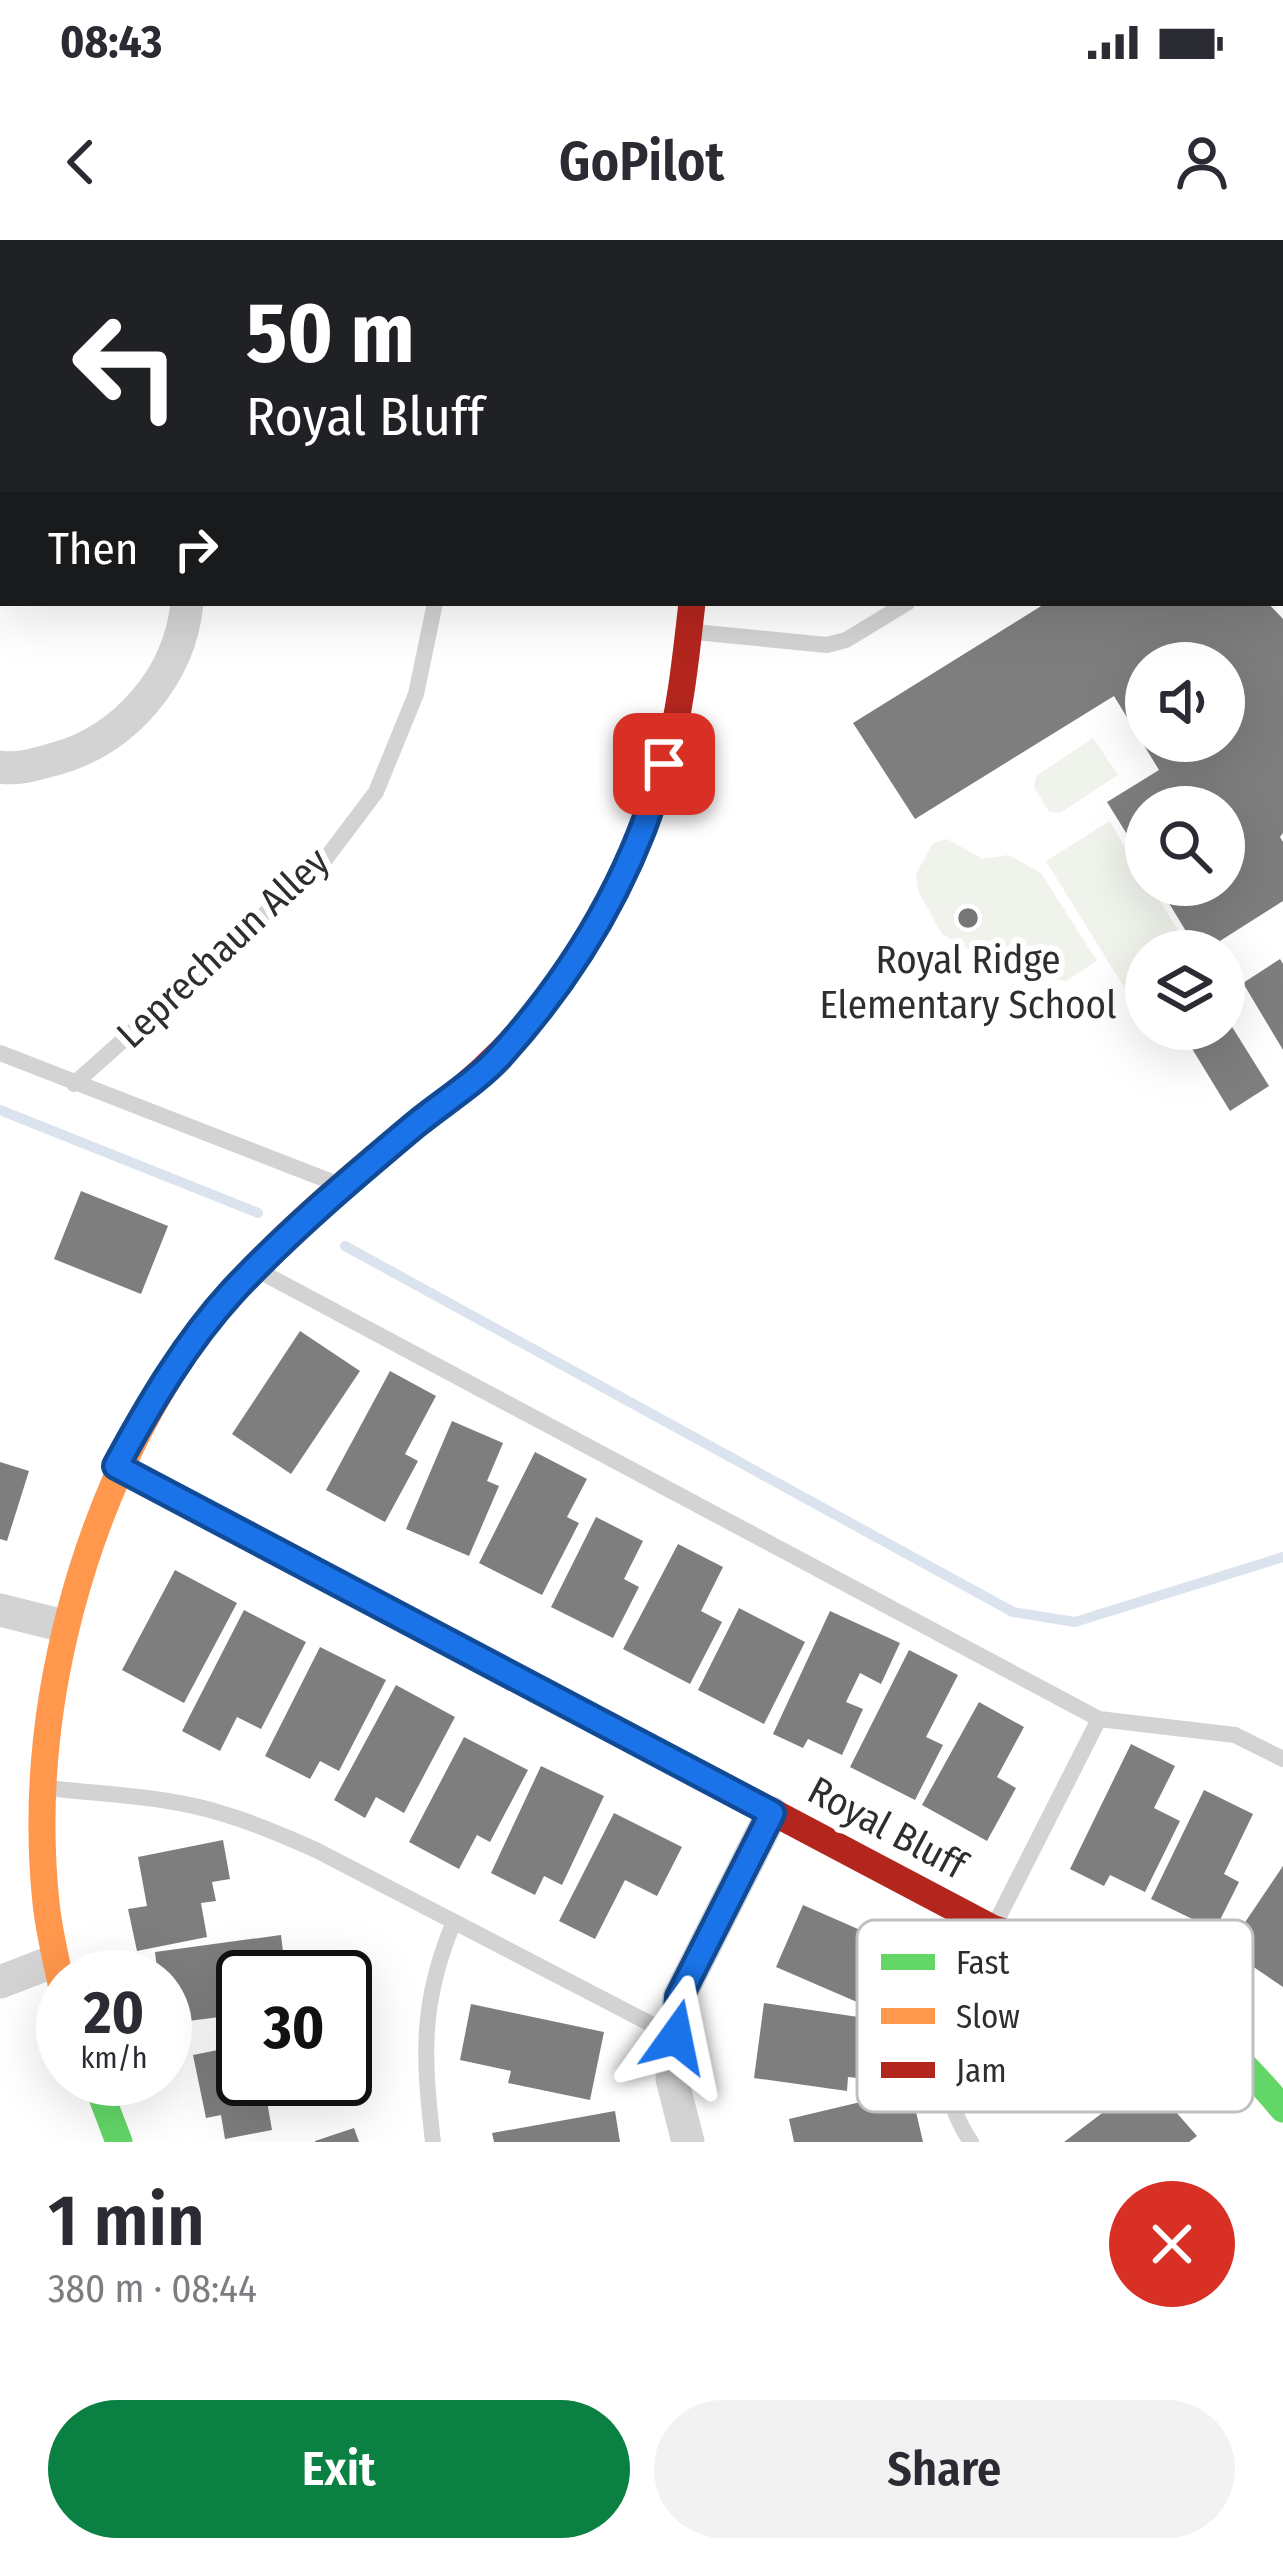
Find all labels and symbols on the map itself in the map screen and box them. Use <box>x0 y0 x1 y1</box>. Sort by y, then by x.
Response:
pin <box>613 713 715 815</box>
street label: Leprechaun Alley <box>108 838 339 1058</box>
marker: Royal Ridge Elementary School <box>955 905 981 931</box>
place label: Royal Ridge Elementary School <box>820 937 1116 1028</box>
street label: Royal Bluff <box>800 1767 976 1890</box>
legend <box>857 1920 1253 2112</box>
text: Fast <box>956 1943 1010 1983</box>
speed limit sign: 30 <box>216 1950 372 2106</box>
position arrow <box>613 1974 739 2100</box>
text: Slow <box>956 1997 1020 2037</box>
text: Jam <box>956 2051 1007 2091</box>

